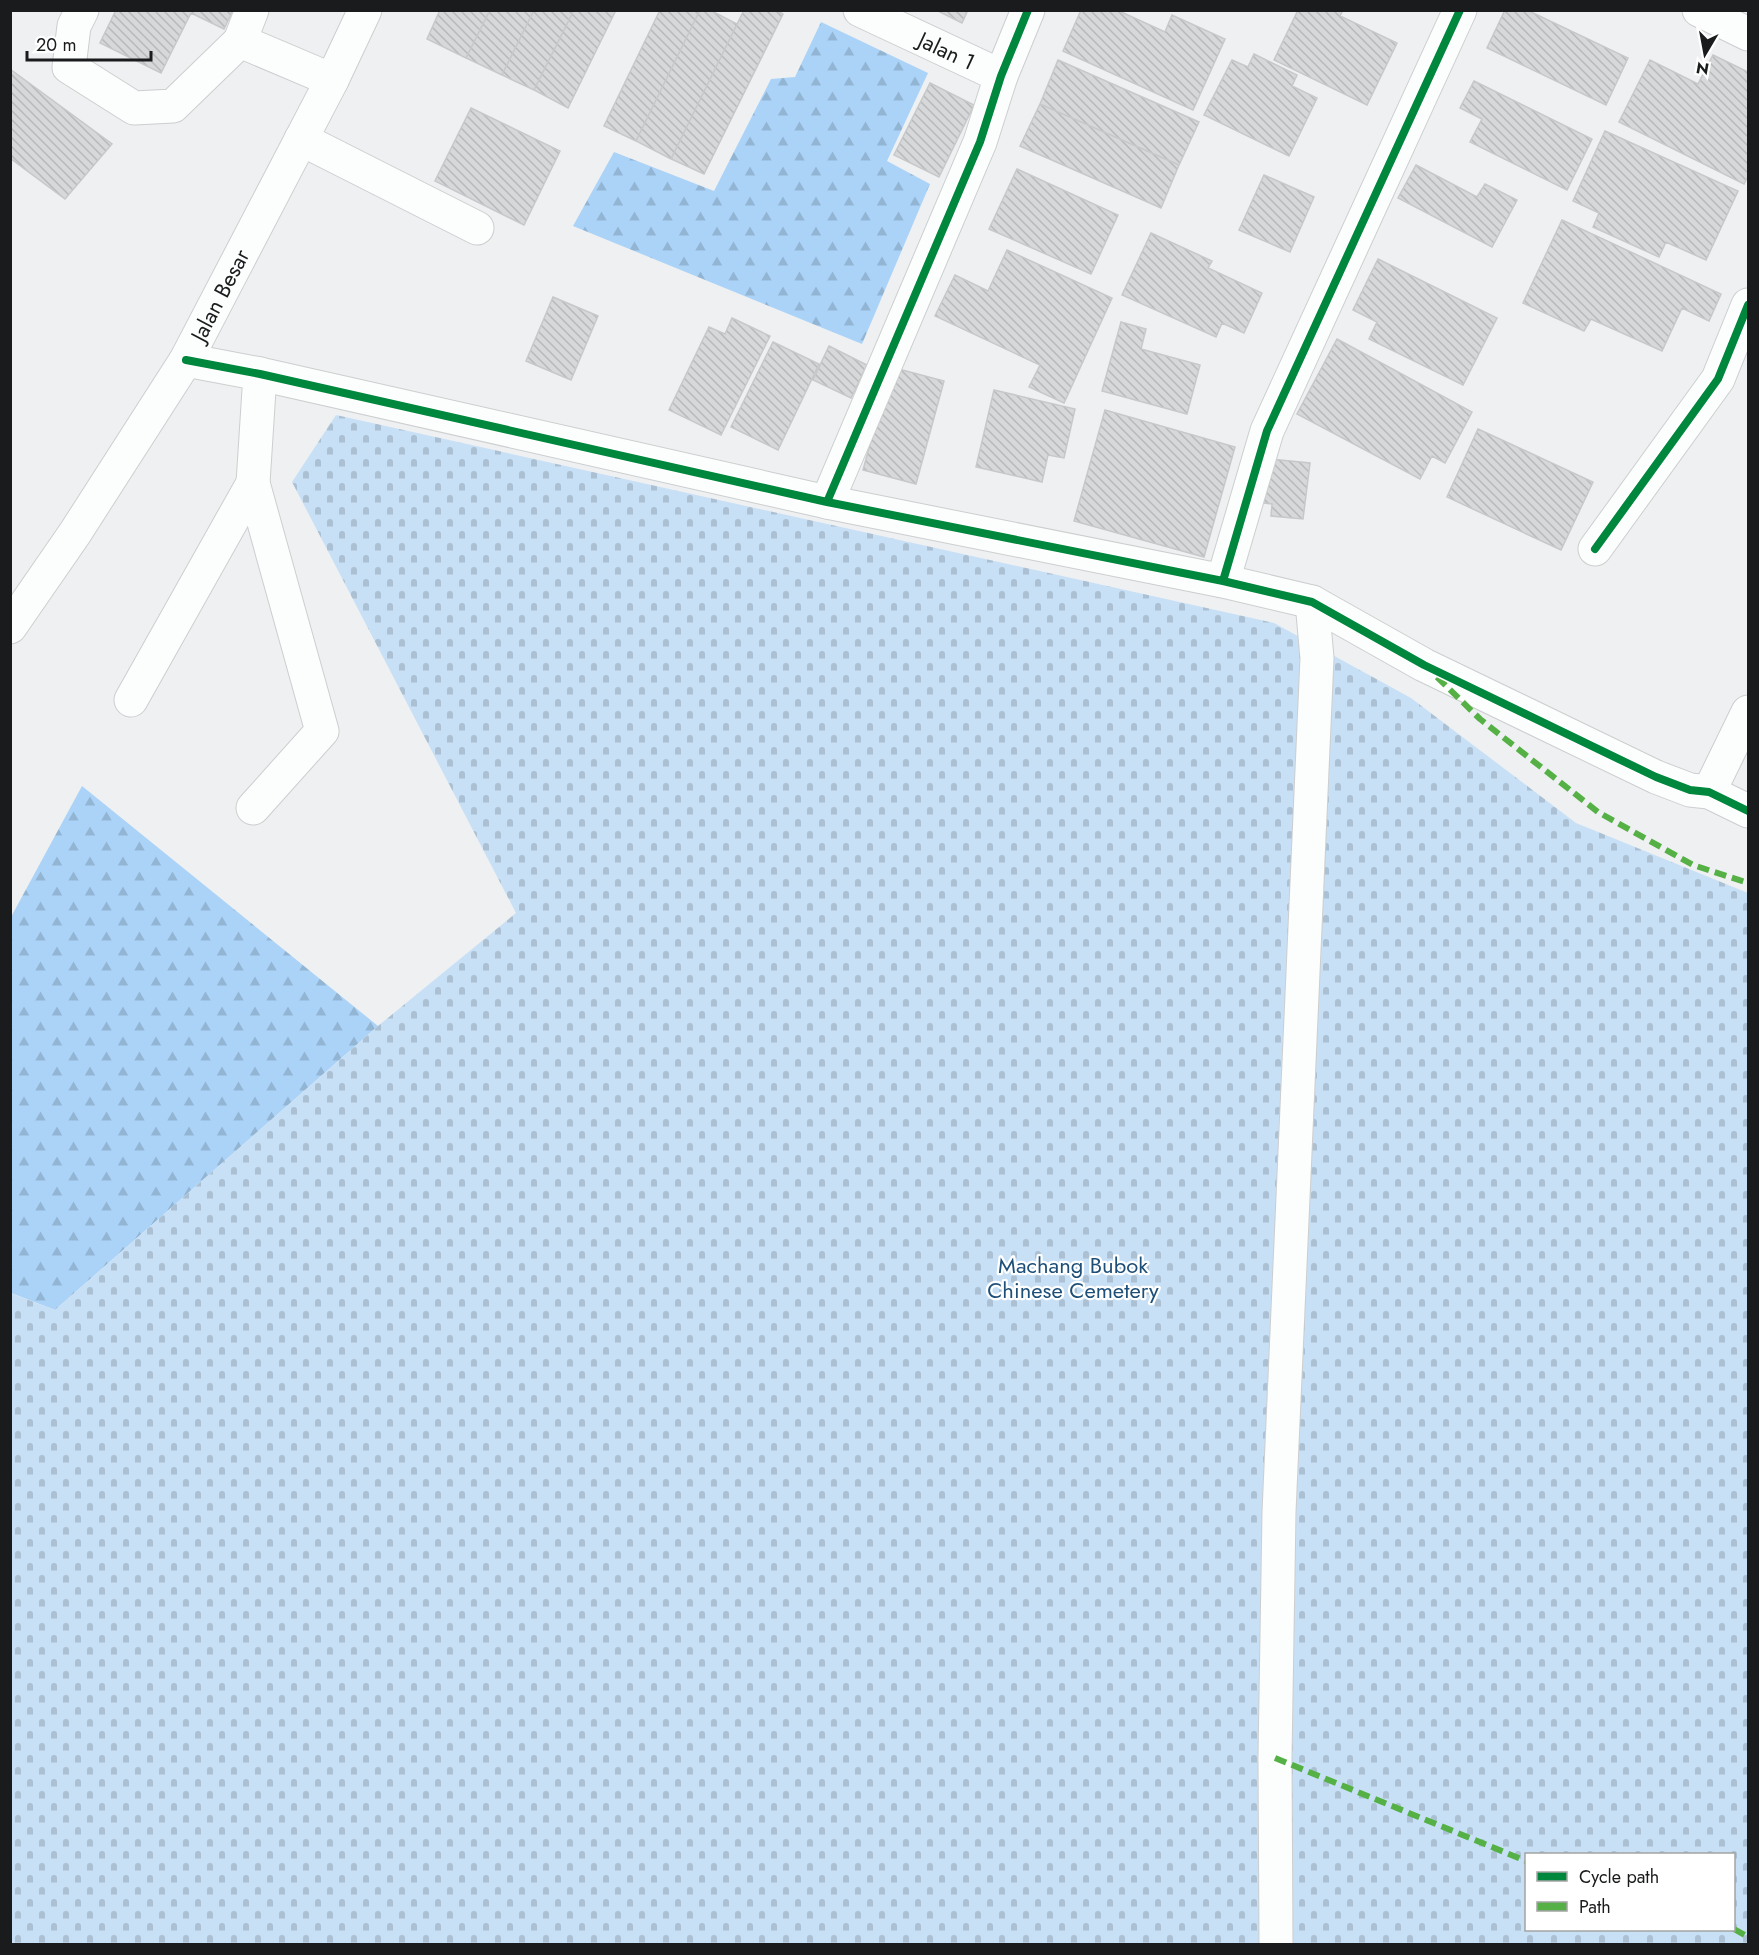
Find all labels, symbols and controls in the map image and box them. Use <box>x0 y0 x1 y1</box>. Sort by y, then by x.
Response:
street label: Jalan 1 <box>910 22 981 78</box>
scale bar <box>27 24 152 62</box>
north arrow <box>1675 24 1735 84</box>
text: 20 m <box>36 32 76 58</box>
text: N <box>1694 56 1711 81</box>
street label: Jalan Besar <box>181 243 257 350</box>
park label: Machang Bubok Chinese Cemetery <box>987 1249 1159 1306</box>
legend <box>1525 1853 1735 1931</box>
text: Cycle path <box>1579 1864 1659 1890</box>
text: Path <box>1579 1894 1611 1920</box>

